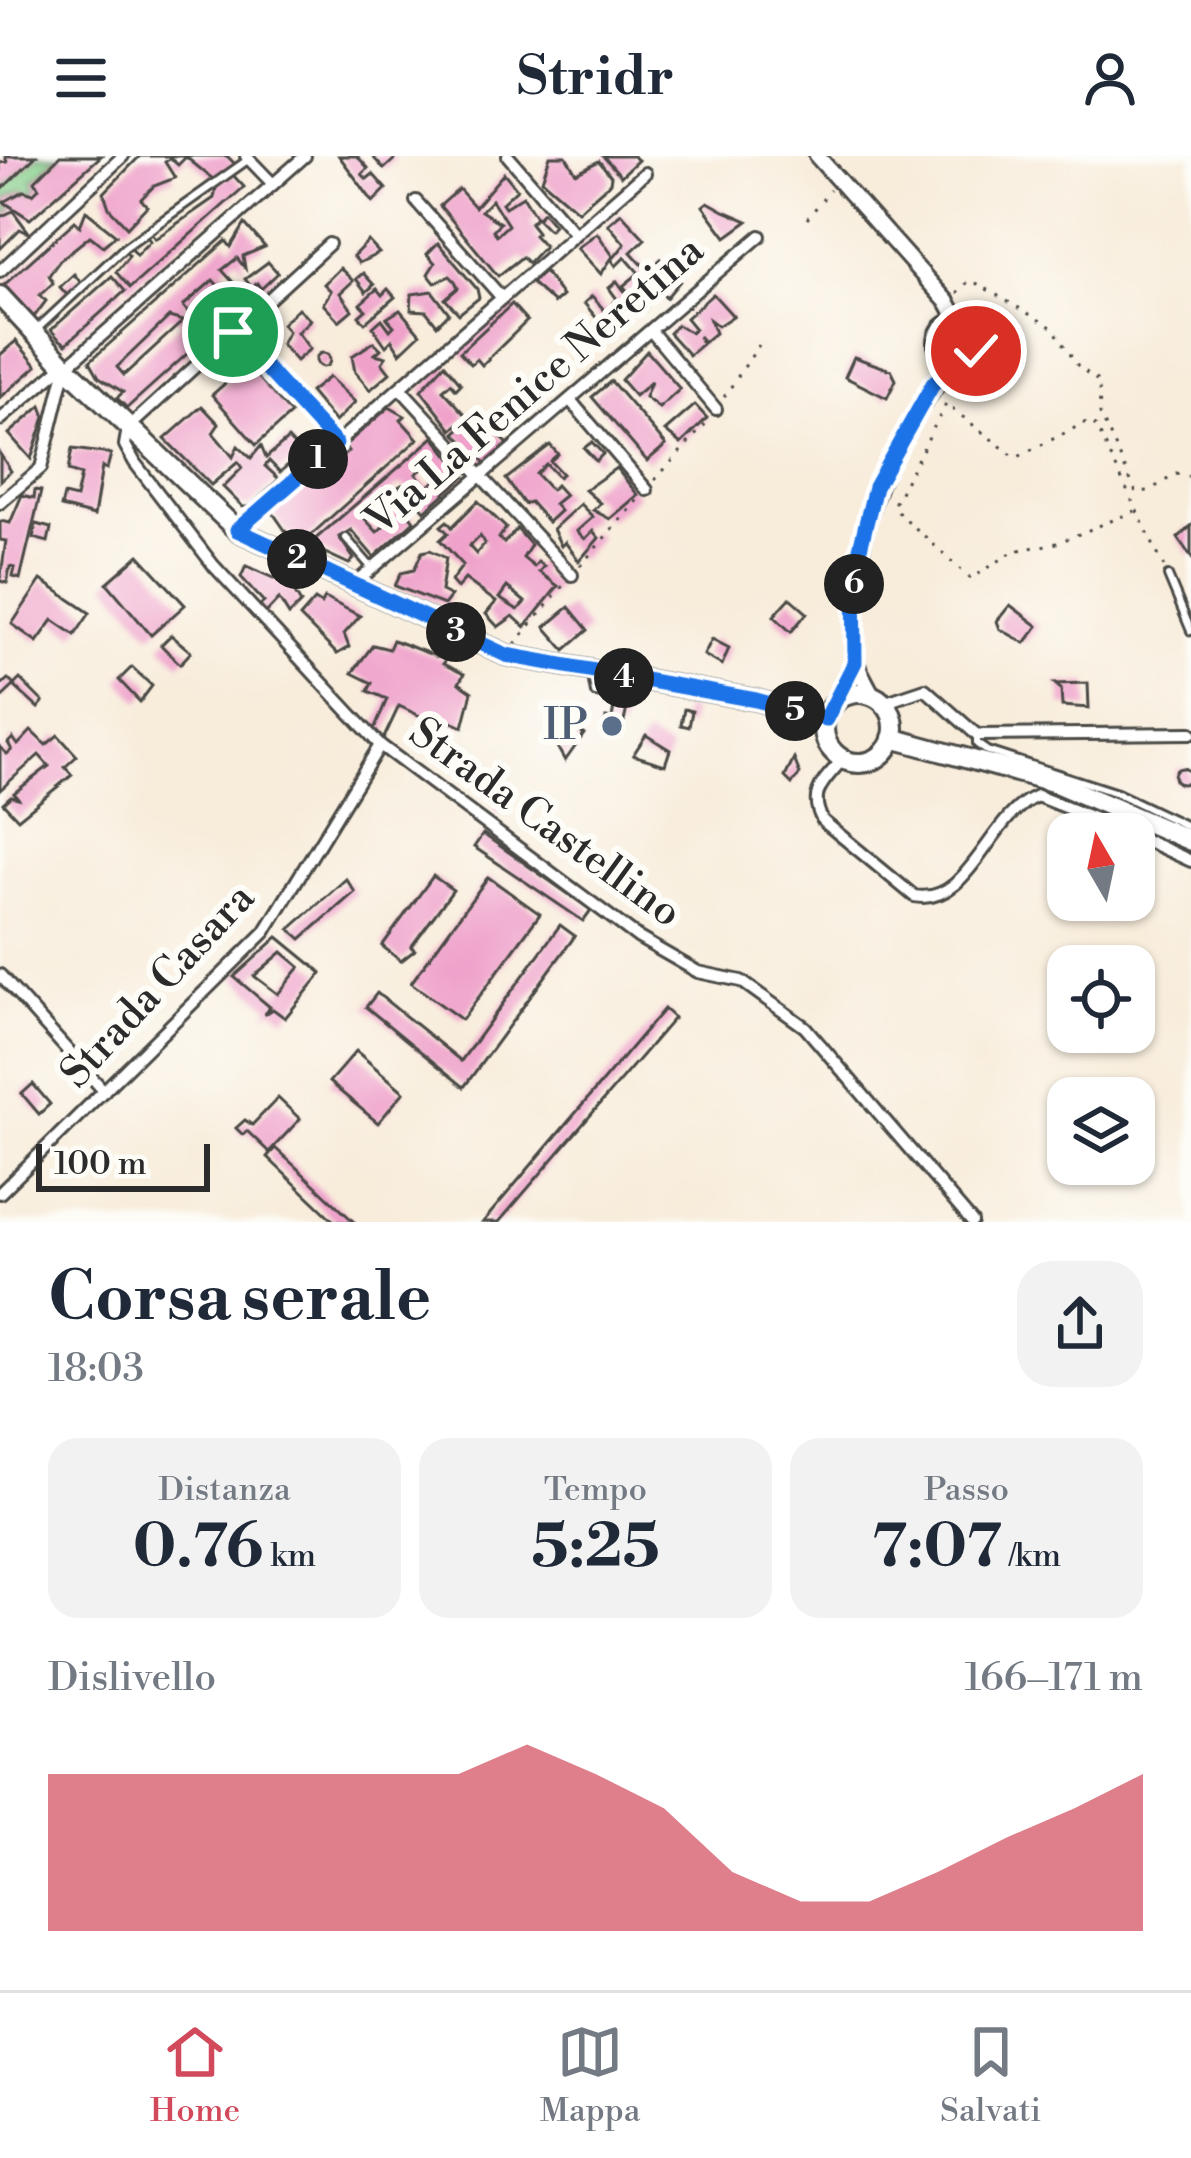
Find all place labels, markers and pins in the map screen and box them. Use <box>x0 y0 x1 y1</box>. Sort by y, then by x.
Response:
pin <box>182 281 284 383</box>
pin <box>925 300 1027 402</box>
pin: 1 <box>288 429 348 489</box>
pin: 2 <box>267 529 327 589</box>
pin: 6 <box>824 554 884 614</box>
pin: 3 <box>426 602 486 662</box>
pin: 4 <box>594 648 654 708</box>
pin: 5 <box>765 681 825 741</box>
place label: IP <box>543 700 588 753</box>
marker: IP <box>599 713 625 739</box>

